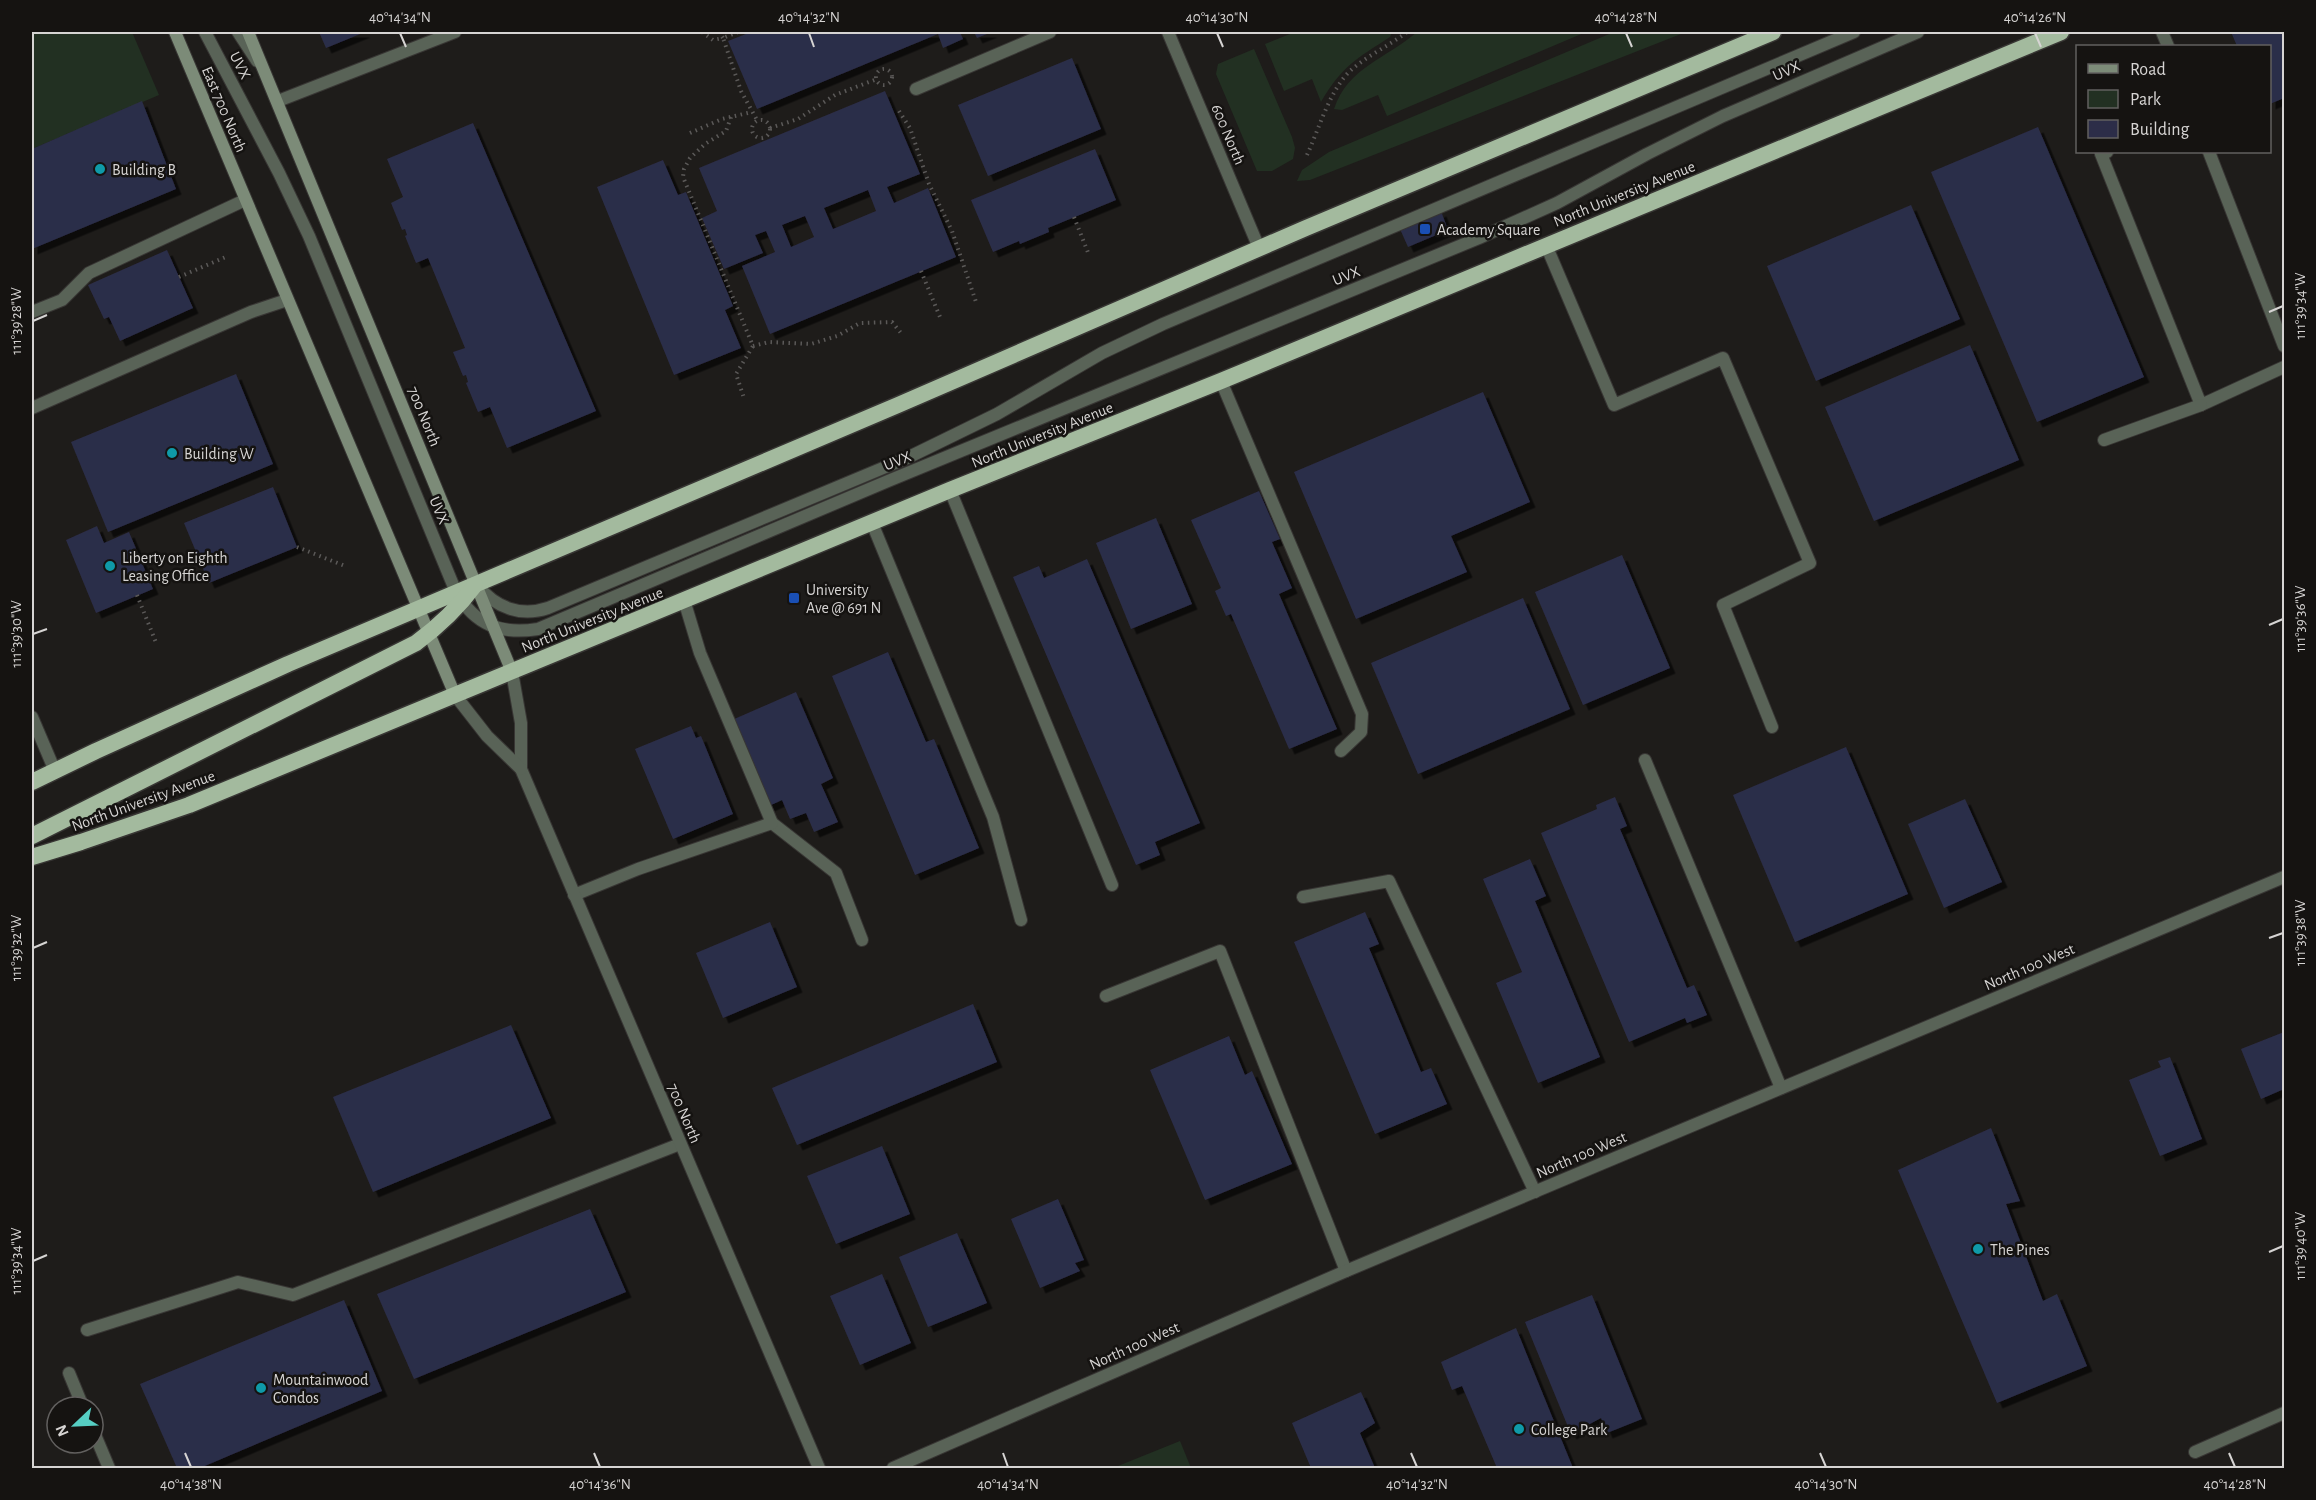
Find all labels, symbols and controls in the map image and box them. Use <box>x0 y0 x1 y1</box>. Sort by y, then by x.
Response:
text: 40°14'34"N <box>369 10 431 25</box>
text: 40°14'32"N <box>778 10 840 25</box>
text: 40°14'30"N <box>1186 10 1248 25</box>
text: 40°14'28"N <box>1595 10 1657 25</box>
text: 40°14'26"N <box>2004 10 2066 25</box>
legend <box>2076 45 2271 153</box>
street label: UVX <box>227 49 254 82</box>
street label: UVX <box>1770 58 1803 84</box>
text: Road <box>2130 61 2166 79</box>
street label: East 700 North <box>199 64 249 155</box>
text: Park <box>2130 91 2162 109</box>
street label: 600 North <box>1208 102 1248 167</box>
text: Building <box>2130 121 2190 139</box>
street label: North University Avenue <box>1551 158 1698 231</box>
marker: Building B <box>93 162 107 176</box>
place label: Building B <box>112 162 176 178</box>
marker: Academy Square <box>1418 222 1432 236</box>
place label: Academy Square <box>1437 222 1540 239</box>
street label: UVX <box>1330 263 1363 289</box>
text: 111°39'34"W <box>2293 272 2308 339</box>
text: 111°39'28"W <box>9 287 24 355</box>
street label: 700 North <box>405 384 443 449</box>
street label: North University Avenue <box>969 399 1116 472</box>
marker: Building W <box>165 446 179 460</box>
place label: Building W <box>184 446 254 462</box>
street label: UVX <box>881 448 914 474</box>
street label: UVX <box>426 494 452 527</box>
place label: Liberty on Eighth Leasing Office <box>122 550 228 584</box>
marker: Liberty on Eighth Leasing Office <box>103 559 117 573</box>
place label: University Ave @ 691 N <box>806 582 881 616</box>
street label: North University Avenue <box>519 584 666 657</box>
text: 111°39'36"W <box>2293 585 2308 652</box>
marker: University Ave @ 691 N <box>787 591 801 605</box>
text: 111°39'30"W <box>9 600 24 668</box>
street label: North University Avenue <box>69 768 218 835</box>
text: 111°39'38"W <box>2293 899 2308 966</box>
text: 111°39'32"W <box>9 914 24 981</box>
street label: North 100 West <box>1982 941 2077 993</box>
street label: 700 North <box>664 1081 704 1146</box>
street label: North 100 West <box>1534 1129 1629 1181</box>
text: 111°39'40"W <box>2293 1211 2308 1280</box>
text: 111°39'34"W <box>9 1227 24 1294</box>
marker: The Pines <box>1971 1242 1985 1256</box>
place label: The Pines <box>1990 1242 2050 1258</box>
street label: North 100 West <box>1087 1319 1182 1373</box>
place label: Mountainwood Condos <box>273 1372 368 1406</box>
marker: Mountainwood Condos <box>254 1381 268 1395</box>
north arrow <box>45 1395 105 1455</box>
text: N <box>53 1422 72 1439</box>
marker: College Park <box>1512 1422 1526 1436</box>
place label: College Park <box>1531 1422 1608 1438</box>
text: 40°14'38"N <box>160 1477 222 1492</box>
text: 40°14'36"N <box>569 1477 631 1492</box>
text: 40°14'34"N <box>977 1477 1039 1492</box>
text: 40°14'32"N <box>1386 1477 1448 1492</box>
text: 40°14'30"N <box>1795 1477 1857 1492</box>
text: 40°14'28"N <box>2204 1477 2266 1492</box>

